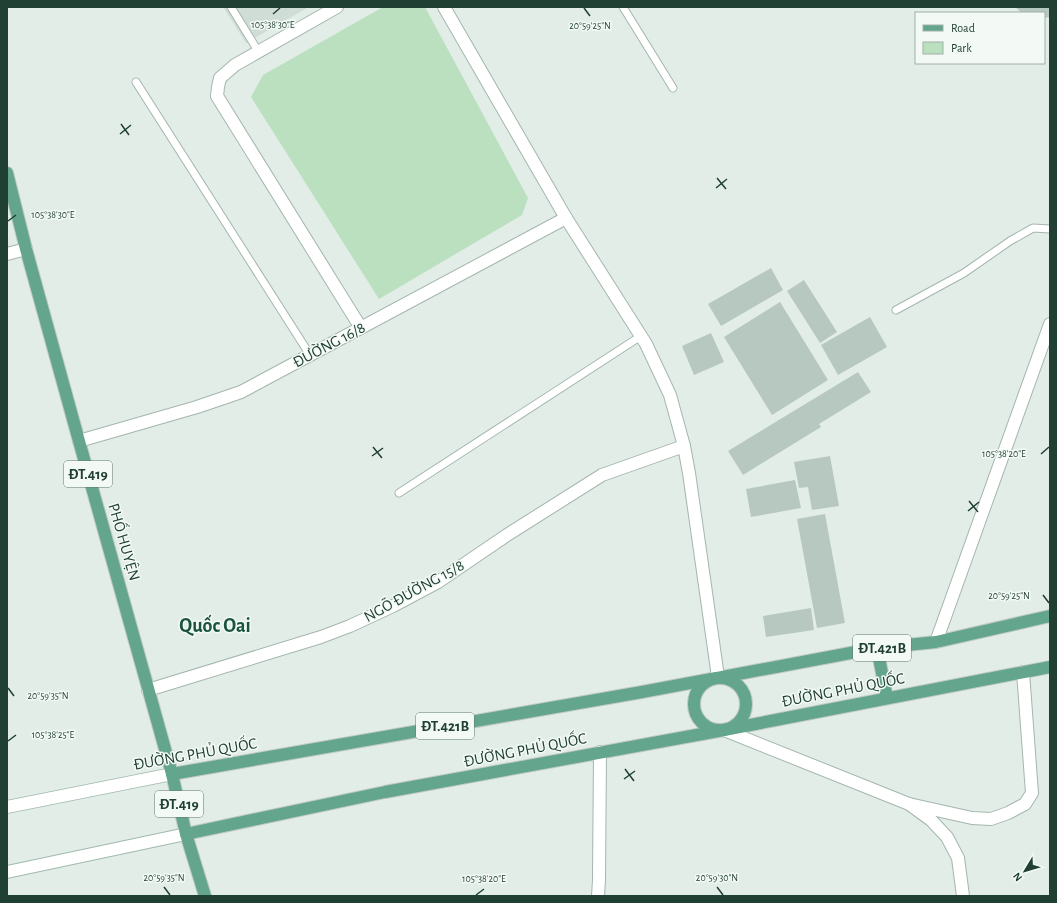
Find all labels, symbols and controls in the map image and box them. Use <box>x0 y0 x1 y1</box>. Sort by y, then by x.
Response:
legend <box>915 12 1045 64</box>
text: 105°38'30"E <box>251 20 295 30</box>
text: 20°59'25"N <box>569 21 611 31</box>
text: Road <box>951 22 975 34</box>
text: Park <box>951 42 972 54</box>
text: 105°38'30"E <box>31 210 75 220</box>
street label: ĐƯỜNG 16/8 <box>289 318 368 371</box>
text: 105°38'20"E <box>982 449 1026 459</box>
road number: ĐT.419 <box>64 461 112 487</box>
street label: PHỐ HUYỆN <box>105 500 147 583</box>
street label: NGÕ ĐƯỜNG 15/8 <box>360 555 467 625</box>
text: 20°59'25"N <box>988 591 1030 601</box>
district label: Quốc Oai <box>179 614 251 637</box>
road number: ĐT.421B <box>853 635 911 661</box>
street label: ĐƯỜNG PHỦ QUỐC <box>779 666 906 711</box>
text: 20°59'35"N <box>27 691 69 701</box>
road number: ĐT.421B <box>416 713 474 739</box>
street label: ĐƯỜNG PHỦ QUỐC <box>461 726 588 771</box>
text: 105°38'25"E <box>32 730 75 740</box>
street label: ĐƯỜNG PHỦ QUỐC <box>131 731 258 774</box>
road number: ĐT.419 <box>155 791 203 817</box>
north arrow <box>1005 851 1045 891</box>
text: N <box>1011 870 1024 883</box>
text: 20°59'35"N <box>143 873 185 883</box>
text: 20°59'30"N <box>696 873 738 883</box>
text: 105°38'20"E <box>462 874 506 884</box>

